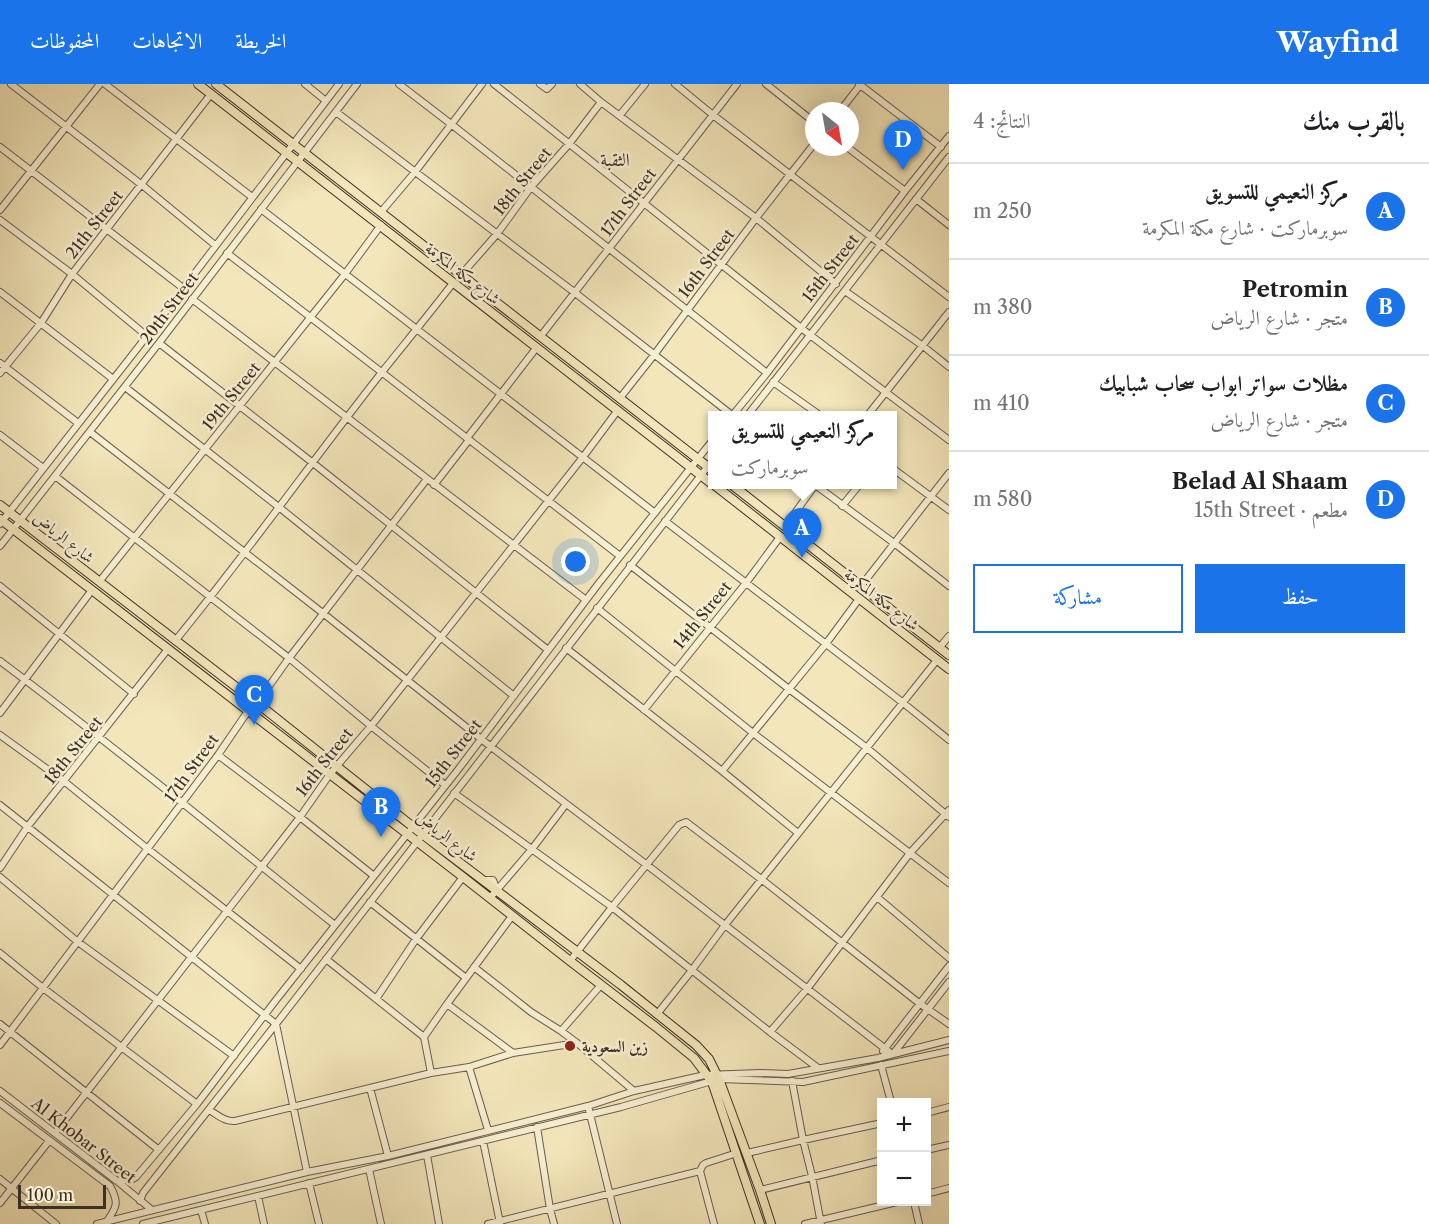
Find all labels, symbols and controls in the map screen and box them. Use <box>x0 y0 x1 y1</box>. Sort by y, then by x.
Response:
text: Wayfind <box>1277 25 1399 59</box>
text: المحفوظات <box>30 28 99 53</box>
text: الاتجاهات <box>132 28 202 53</box>
text: الخريطة <box>235 28 286 53</box>
north arrow <box>805 102 859 156</box>
text: بالقرب منك <box>1302 105 1405 137</box>
text: النتائج: 4 <box>973 109 1031 133</box>
pin: D <box>884 120 922 170</box>
street label: 18th Street <box>489 143 556 219</box>
district label: الثقبة <box>600 149 630 171</box>
street label: 17th Street <box>596 164 660 240</box>
text: مركز النعيمي للتسويق <box>1205 178 1348 205</box>
street label: 21th Street <box>61 186 127 262</box>
text: 250 m <box>973 199 1032 223</box>
text: A <box>1378 199 1393 223</box>
text: سوبرماركت · شارع مكة المكرمة <box>1142 216 1348 240</box>
street label: 16th Street <box>674 224 739 302</box>
street label: 15th Street <box>797 230 863 306</box>
street label: شارع مكة المكرمة <box>419 238 504 312</box>
street label: 20th Street <box>136 268 203 348</box>
text: Petromin <box>1242 276 1348 303</box>
text: 380 m <box>973 295 1033 319</box>
text: B <box>1378 295 1393 319</box>
text: متجر · شارع الرياض <box>1210 306 1348 330</box>
street label: 19th Street <box>198 358 265 434</box>
text: مظلات سواتر ابواب سحاب شبابيك <box>1099 370 1348 397</box>
text: 410 m <box>973 391 1030 415</box>
text: C <box>1377 391 1394 415</box>
text: متجر · شارع الرياض <box>1210 408 1348 432</box>
popup <box>708 411 897 489</box>
text: مركز النعيمي للتسويق <box>731 417 874 444</box>
text: سوبرماركت <box>731 455 809 479</box>
text: Belad Al Shaam <box>1172 468 1348 495</box>
text: 580 m <box>973 487 1032 511</box>
text: D <box>1377 487 1394 511</box>
text: مطعم · 15th Street <box>1194 498 1348 522</box>
street label: شارع الرياض <box>27 507 98 570</box>
pin: A <box>782 508 822 558</box>
your location <box>561 547 590 576</box>
street label: شارع مكة المكرمة <box>838 564 923 638</box>
button: مشاركة <box>973 564 1183 633</box>
button: حفظ <box>1195 564 1405 633</box>
street label: 14th Street <box>669 577 736 653</box>
pin: C <box>234 676 274 725</box>
street label: 18th Street <box>40 712 107 788</box>
street label: 15th Street <box>420 715 486 791</box>
street label: 16th Street <box>291 724 357 800</box>
street label: 17th Street <box>159 730 223 806</box>
pin: B <box>362 788 400 837</box>
street label: شارع الرياض <box>410 806 482 869</box>
place label: زين السعودية <box>582 1036 649 1057</box>
marker: زين السعودية <box>563 1039 577 1053</box>
street label: Al Khobar Street <box>27 1092 141 1187</box>
map controls <box>877 1098 931 1206</box>
button: + <box>877 1098 931 1152</box>
button: − <box>877 1152 931 1206</box>
scale bar <box>18 1182 106 1210</box>
text: 100 m <box>27 1185 73 1205</box>

